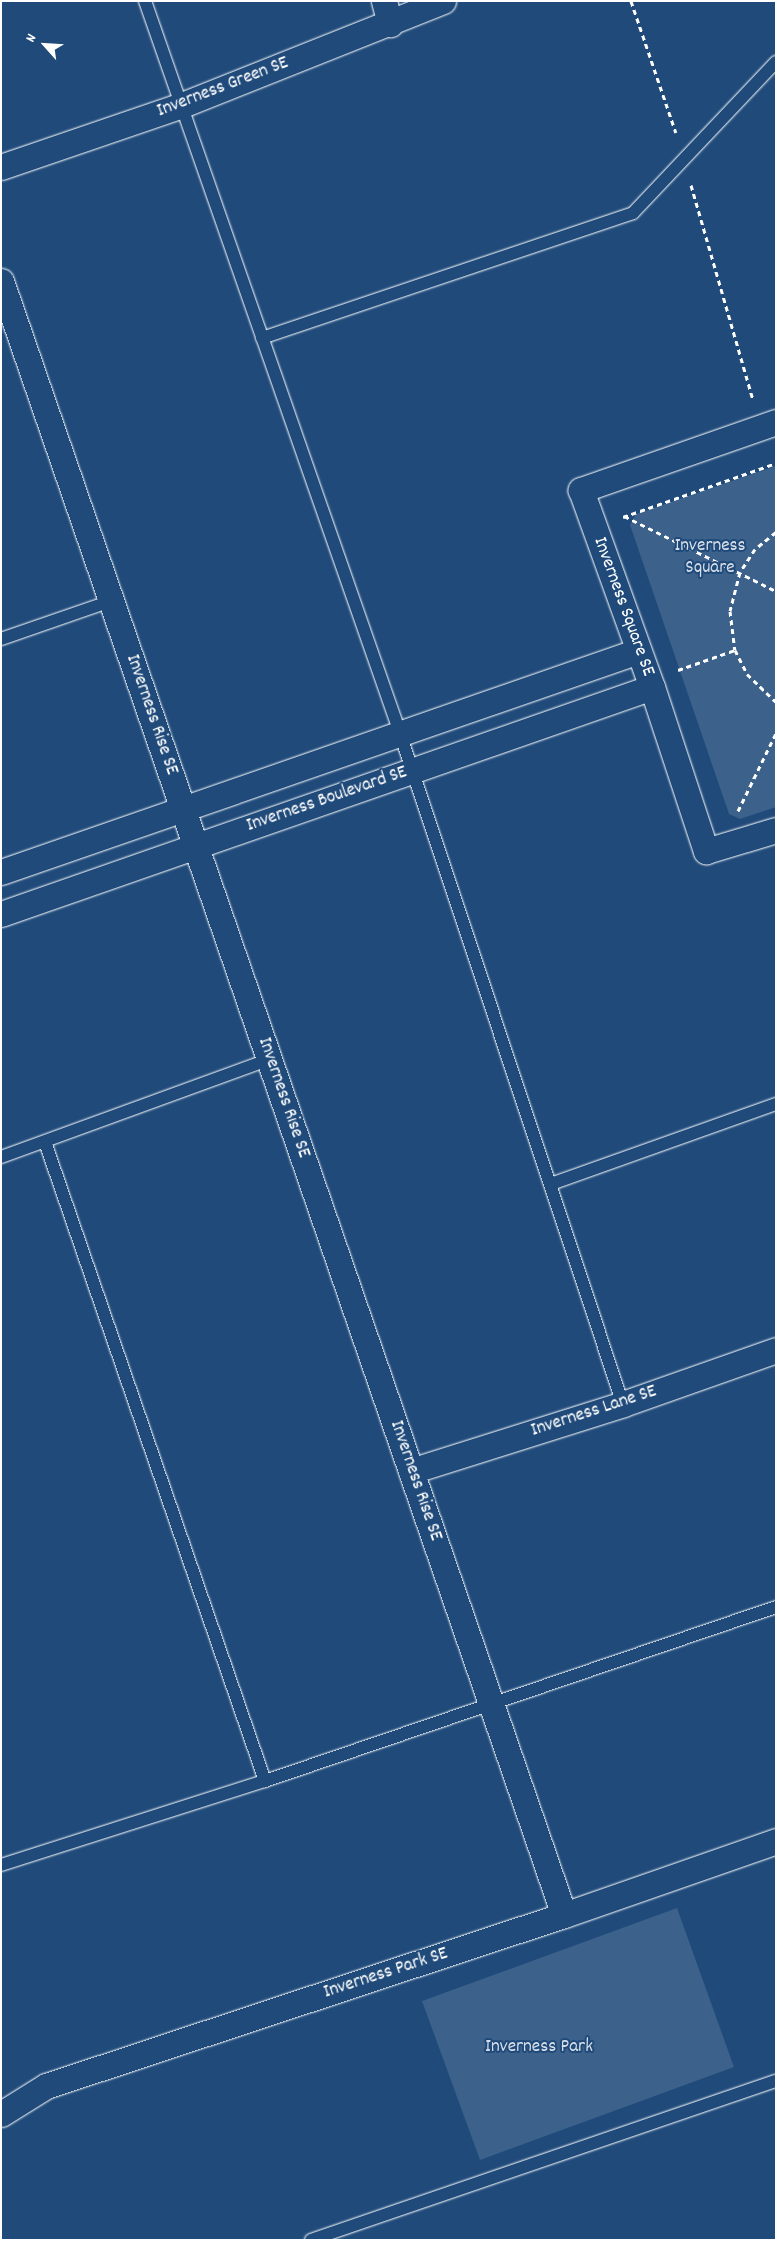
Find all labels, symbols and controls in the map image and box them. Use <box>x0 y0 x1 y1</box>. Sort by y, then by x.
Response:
north arrow <box>20 20 70 70</box>
text: N <box>21 31 42 46</box>
street label: Inverness Green SE <box>154 52 292 124</box>
street label: Inverness Square SE <box>587 534 659 680</box>
park label: Inverness Square <box>674 536 746 580</box>
street label: Inverness Rise SE <box>120 652 182 778</box>
street label: Inverness Boulevard SE <box>244 762 410 838</box>
street label: Inverness Rise SE <box>252 1035 314 1161</box>
street label: Inverness Lane SE <box>528 1381 660 1443</box>
street label: Inverness Rise SE <box>384 1418 446 1544</box>
street label: Inverness Park SE <box>321 1943 451 2005</box>
park label: Inverness Park <box>485 2037 593 2059</box>

